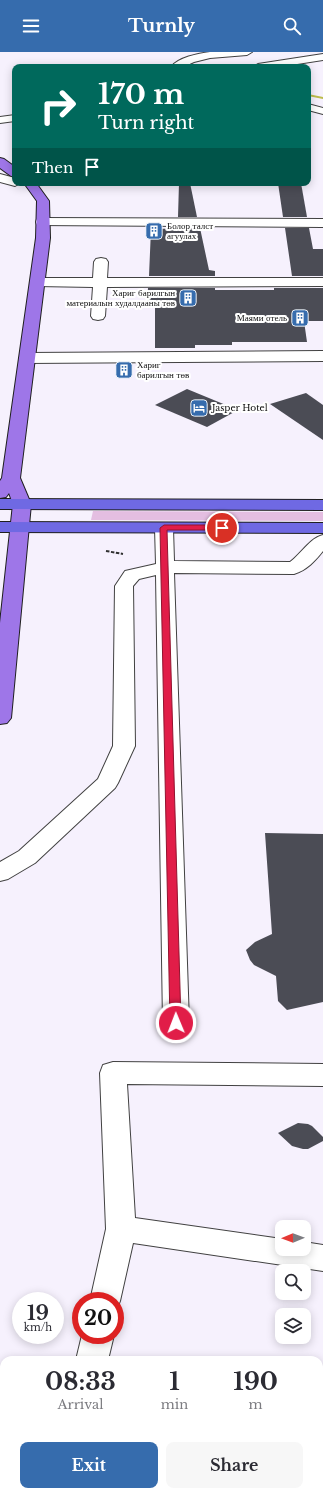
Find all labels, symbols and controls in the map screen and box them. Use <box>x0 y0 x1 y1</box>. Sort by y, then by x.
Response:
icon: menu <box>20 15 42 37</box>
text: Turnly <box>128 15 195 37</box>
icon: search <box>281 15 303 37</box>
text: 170 m <box>98 77 184 112</box>
icon: right <box>32 80 84 132</box>
text: Turn right <box>98 112 194 134</box>
icon: arrive <box>81 156 103 178</box>
text: Then <box>32 158 73 177</box>
place label: Болор талст агуулах <box>167 220 213 241</box>
building icon: Болор талст агуулах <box>144 221 164 241</box>
place label: Хариг барилгын материалын худалдааны төв <box>66 287 175 308</box>
building icon: Хариг барилгын материалын худалдааны төв <box>178 288 198 308</box>
building icon: Маями отель <box>290 308 310 328</box>
place label: Маями отель <box>237 312 287 323</box>
place label: Хариг барилгын төв <box>137 359 189 380</box>
building icon: Хариг барилгын төв <box>114 360 134 380</box>
hotel icon: Jasper Hotel <box>189 398 209 418</box>
place label: Jasper Hotel <box>211 402 268 413</box>
pin <box>205 511 239 545</box>
icon: arrive <box>211 517 233 539</box>
position arrow <box>155 1002 197 1044</box>
north arrow <box>275 1220 311 1256</box>
map controls <box>275 1220 311 1344</box>
button: search <box>275 1264 311 1300</box>
speed limit sign: 20 <box>72 1292 124 1344</box>
text: 19 <box>27 1301 49 1325</box>
button: layers <box>275 1308 311 1344</box>
text: km/h <box>24 1321 52 1334</box>
text: 08:33 <box>45 1367 116 1396</box>
text: 1 <box>169 1367 180 1396</box>
text: 190 <box>233 1367 278 1396</box>
text: Arrival <box>57 1396 103 1413</box>
text: min <box>161 1396 188 1413</box>
text: m <box>249 1396 263 1413</box>
button: Exit <box>20 1442 158 1488</box>
button: Share <box>166 1442 303 1488</box>

